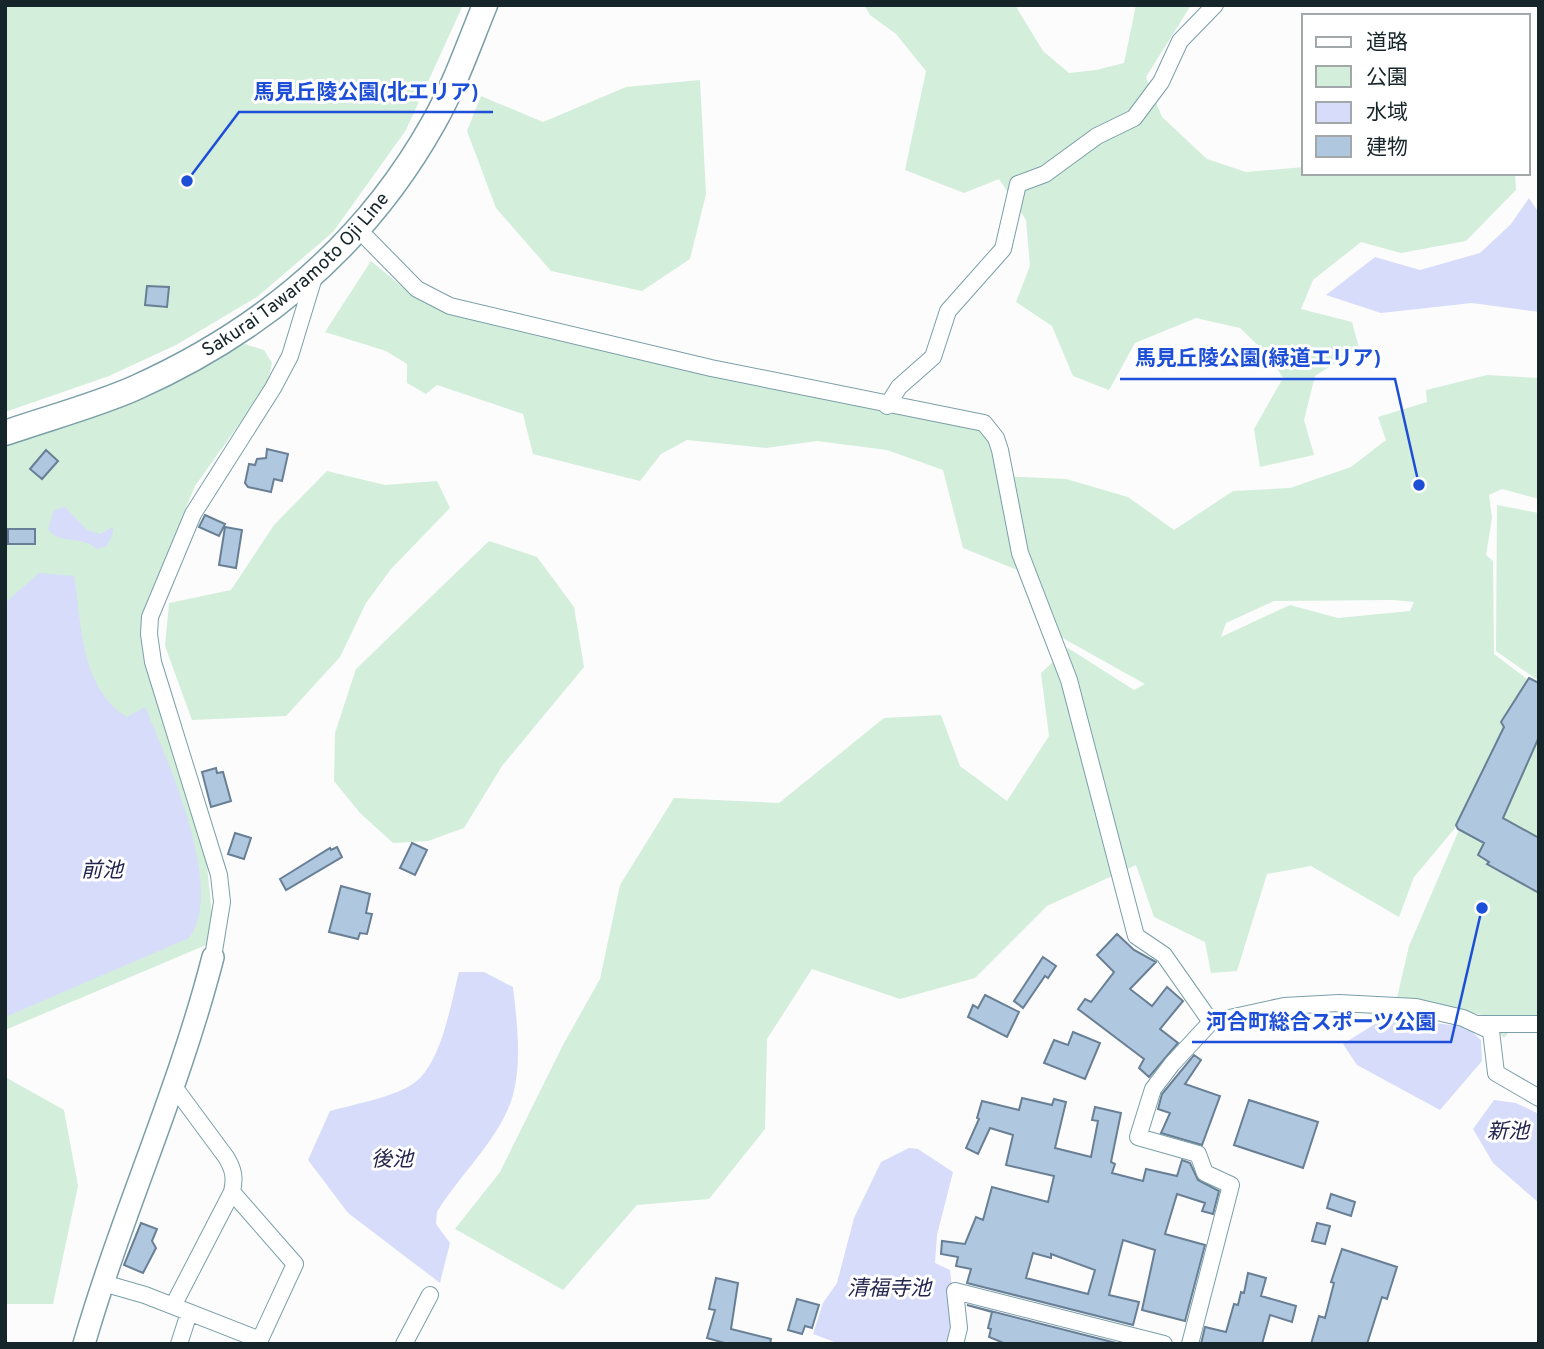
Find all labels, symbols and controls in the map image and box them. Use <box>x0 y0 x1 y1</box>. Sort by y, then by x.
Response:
legend <box>1302 14 1530 175</box>
text: 道路 <box>1366 30 1408 57</box>
text: 公園 <box>1366 65 1408 92</box>
callout: 馬見丘陵公園(北エリア) <box>239 70 493 112</box>
text: 馬見丘陵公園(北エリア) <box>253 80 479 107</box>
text: 水域 <box>1366 100 1408 127</box>
text: 建物 <box>1366 135 1408 162</box>
street label: Sakurai Tawaramoto Oji Line <box>198 188 395 363</box>
callout: 馬見丘陵公園(緑道エリア) <box>1120 337 1395 379</box>
text: 馬見丘陵公園(緑道エリア) <box>1135 346 1381 373</box>
water label: 前池 <box>81 858 125 885</box>
callout: 河合町総合スポーツ公園 <box>1192 1000 1451 1042</box>
text: 河合町総合スポーツ公園 <box>1206 1010 1436 1037</box>
water label: 新池 <box>1487 1119 1531 1146</box>
water label: 後池 <box>371 1147 415 1174</box>
water label: 清福寺池 <box>847 1276 933 1303</box>

